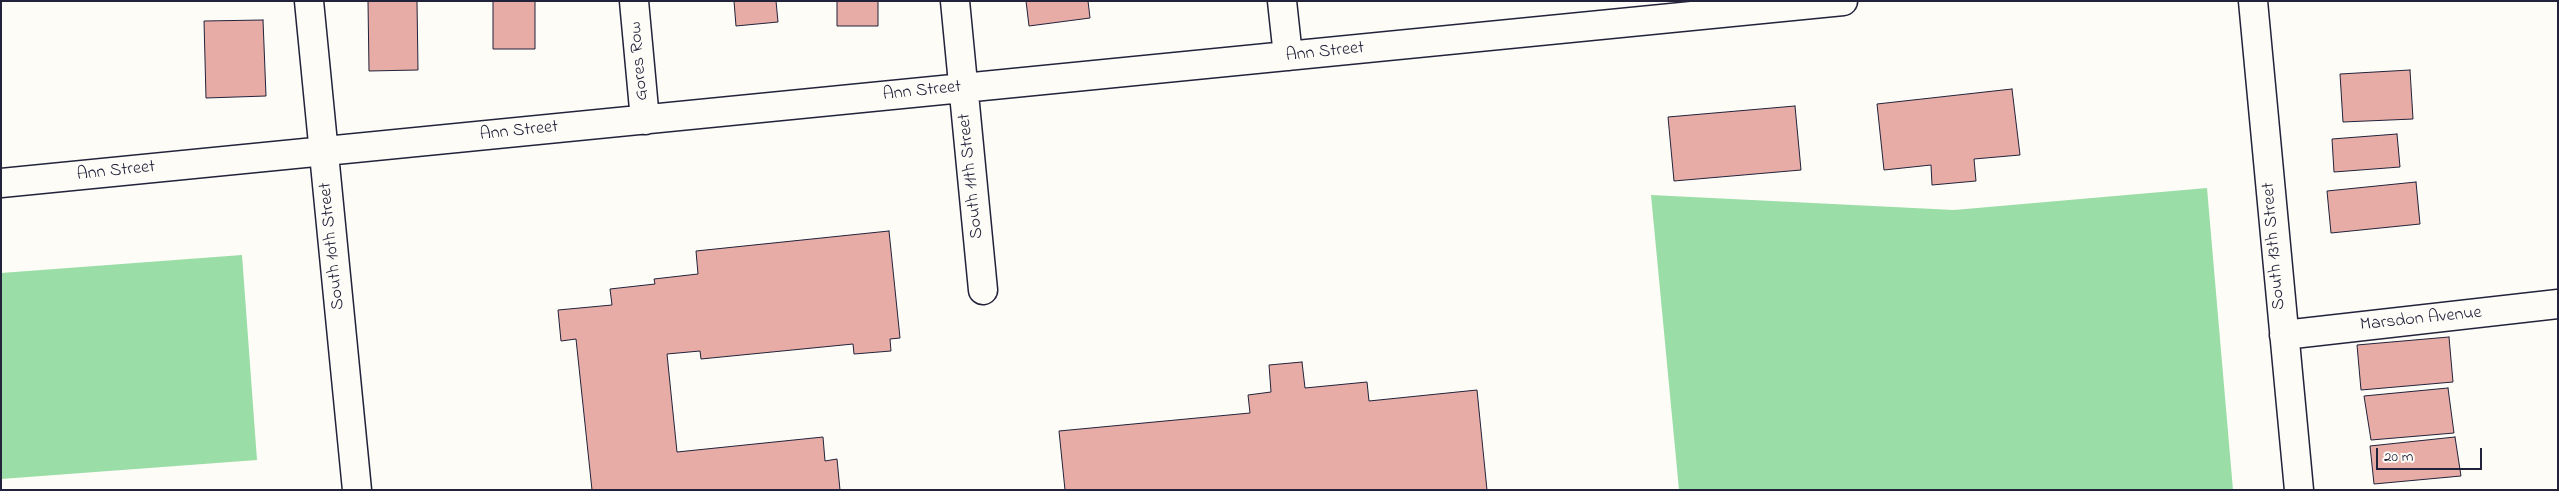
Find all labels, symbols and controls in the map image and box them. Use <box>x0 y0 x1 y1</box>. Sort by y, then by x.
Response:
street label: Gores Row <box>626 21 654 101</box>
street label: Ann Street <box>1285 38 1365 68</box>
street label: Ann Street <box>882 77 962 107</box>
street label: South 11th Street <box>955 112 989 240</box>
street label: Ann Street <box>479 117 559 147</box>
street label: Ann Street <box>76 157 156 187</box>
street label: South 10th Street <box>316 181 350 311</box>
street label: South 13th Street <box>2259 181 2291 311</box>
street label: Marsdon Avenue <box>2359 303 2483 337</box>
scale bar <box>2379 438 2485 470</box>
text: 20 m <box>2384 446 2413 468</box>

